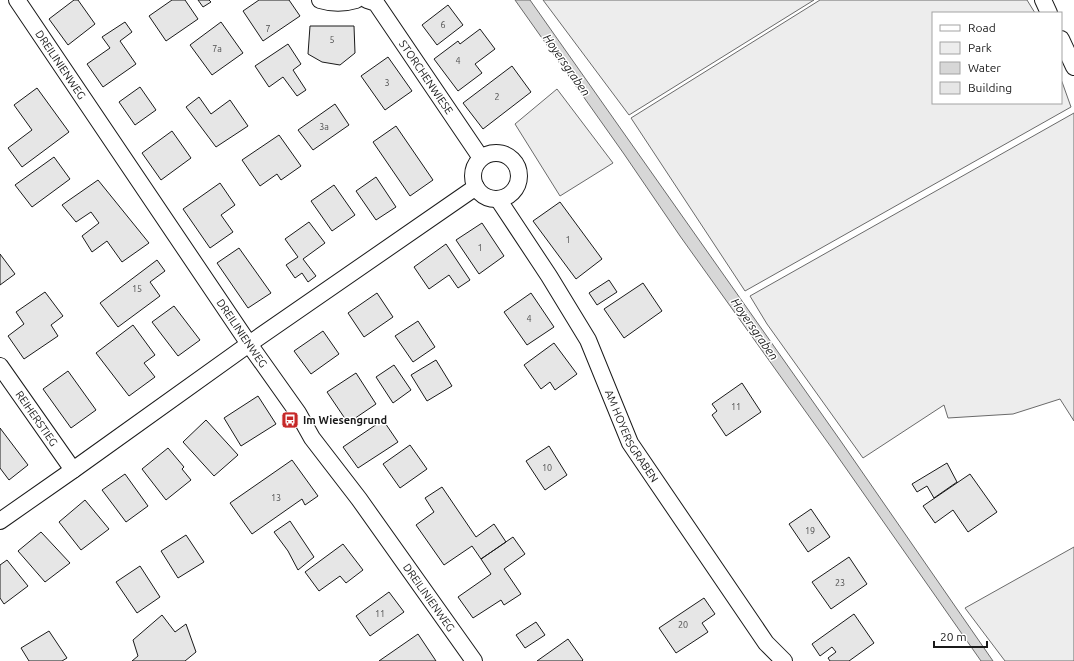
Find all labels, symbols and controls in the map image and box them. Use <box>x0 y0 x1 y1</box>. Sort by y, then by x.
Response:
legend <box>932 12 1062 104</box>
house number: 6 <box>440 20 446 30</box>
text: Road <box>968 21 996 34</box>
house number: 7 <box>265 24 271 34</box>
street label: DREILINIENWEG <box>33 28 88 101</box>
water label: Hoyersgraben <box>541 32 593 98</box>
house number: 5 <box>329 35 335 45</box>
street label: STORCHENWIESE <box>397 38 455 116</box>
text: Park <box>968 41 992 54</box>
house number: 7a <box>212 44 222 54</box>
house number: 4 <box>455 56 461 66</box>
text: Water <box>968 61 1001 74</box>
house number: 3 <box>384 78 390 88</box>
text: Building <box>968 81 1012 94</box>
house number: 2 <box>494 92 500 102</box>
house number: 3a <box>319 122 329 132</box>
house number: 1 <box>565 235 571 245</box>
house number: 1 <box>477 243 483 253</box>
house number: 15 <box>132 284 142 294</box>
water label: Hoyersgraben <box>729 296 781 362</box>
street label: DREILINIENWEG <box>214 297 270 370</box>
house number: 4 <box>526 314 532 324</box>
street label: REIHERSTIEG <box>13 388 60 448</box>
street label: AM HOYERSGRABEN <box>603 388 661 484</box>
house number: 11 <box>731 402 741 412</box>
bus stop icon: Im Wiesengrund <box>280 410 300 430</box>
place label: Im Wiesengrund <box>303 414 387 426</box>
house number: 10 <box>542 463 552 473</box>
house number: 13 <box>271 493 281 503</box>
house number: 19 <box>805 526 815 536</box>
street label: DREILINIENWEG <box>401 561 457 634</box>
house number: 23 <box>835 578 845 588</box>
house number: 11 <box>375 609 385 619</box>
house number: 20 <box>678 620 688 630</box>
scale bar <box>934 623 987 649</box>
text: 20 m <box>940 630 967 643</box>

